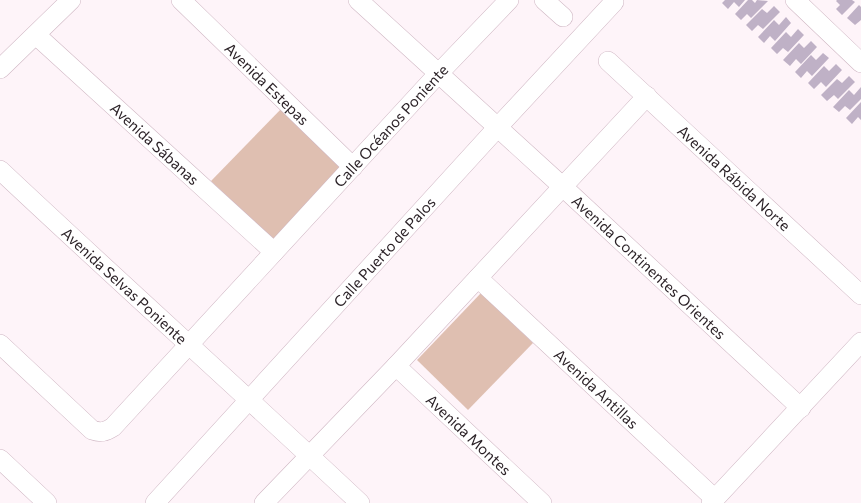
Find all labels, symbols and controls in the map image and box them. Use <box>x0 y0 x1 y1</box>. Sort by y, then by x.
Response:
street label: Avenida Estepas <box>221 39 313 129</box>
street label: Calle Océanos Poniente <box>330 60 452 191</box>
street label: Avenida Sábanas <box>107 99 203 189</box>
street label: Avenida Rábida Norte <box>674 121 794 234</box>
street label: Avenida Continentes Orientes <box>569 191 730 343</box>
street label: Calle Puerto de Palos <box>329 193 439 310</box>
street label: Avenida Selvas Poniente <box>58 224 191 348</box>
street label: Avenida Antillas <box>551 345 642 432</box>
street label: Avenida Montes <box>423 390 515 479</box>

